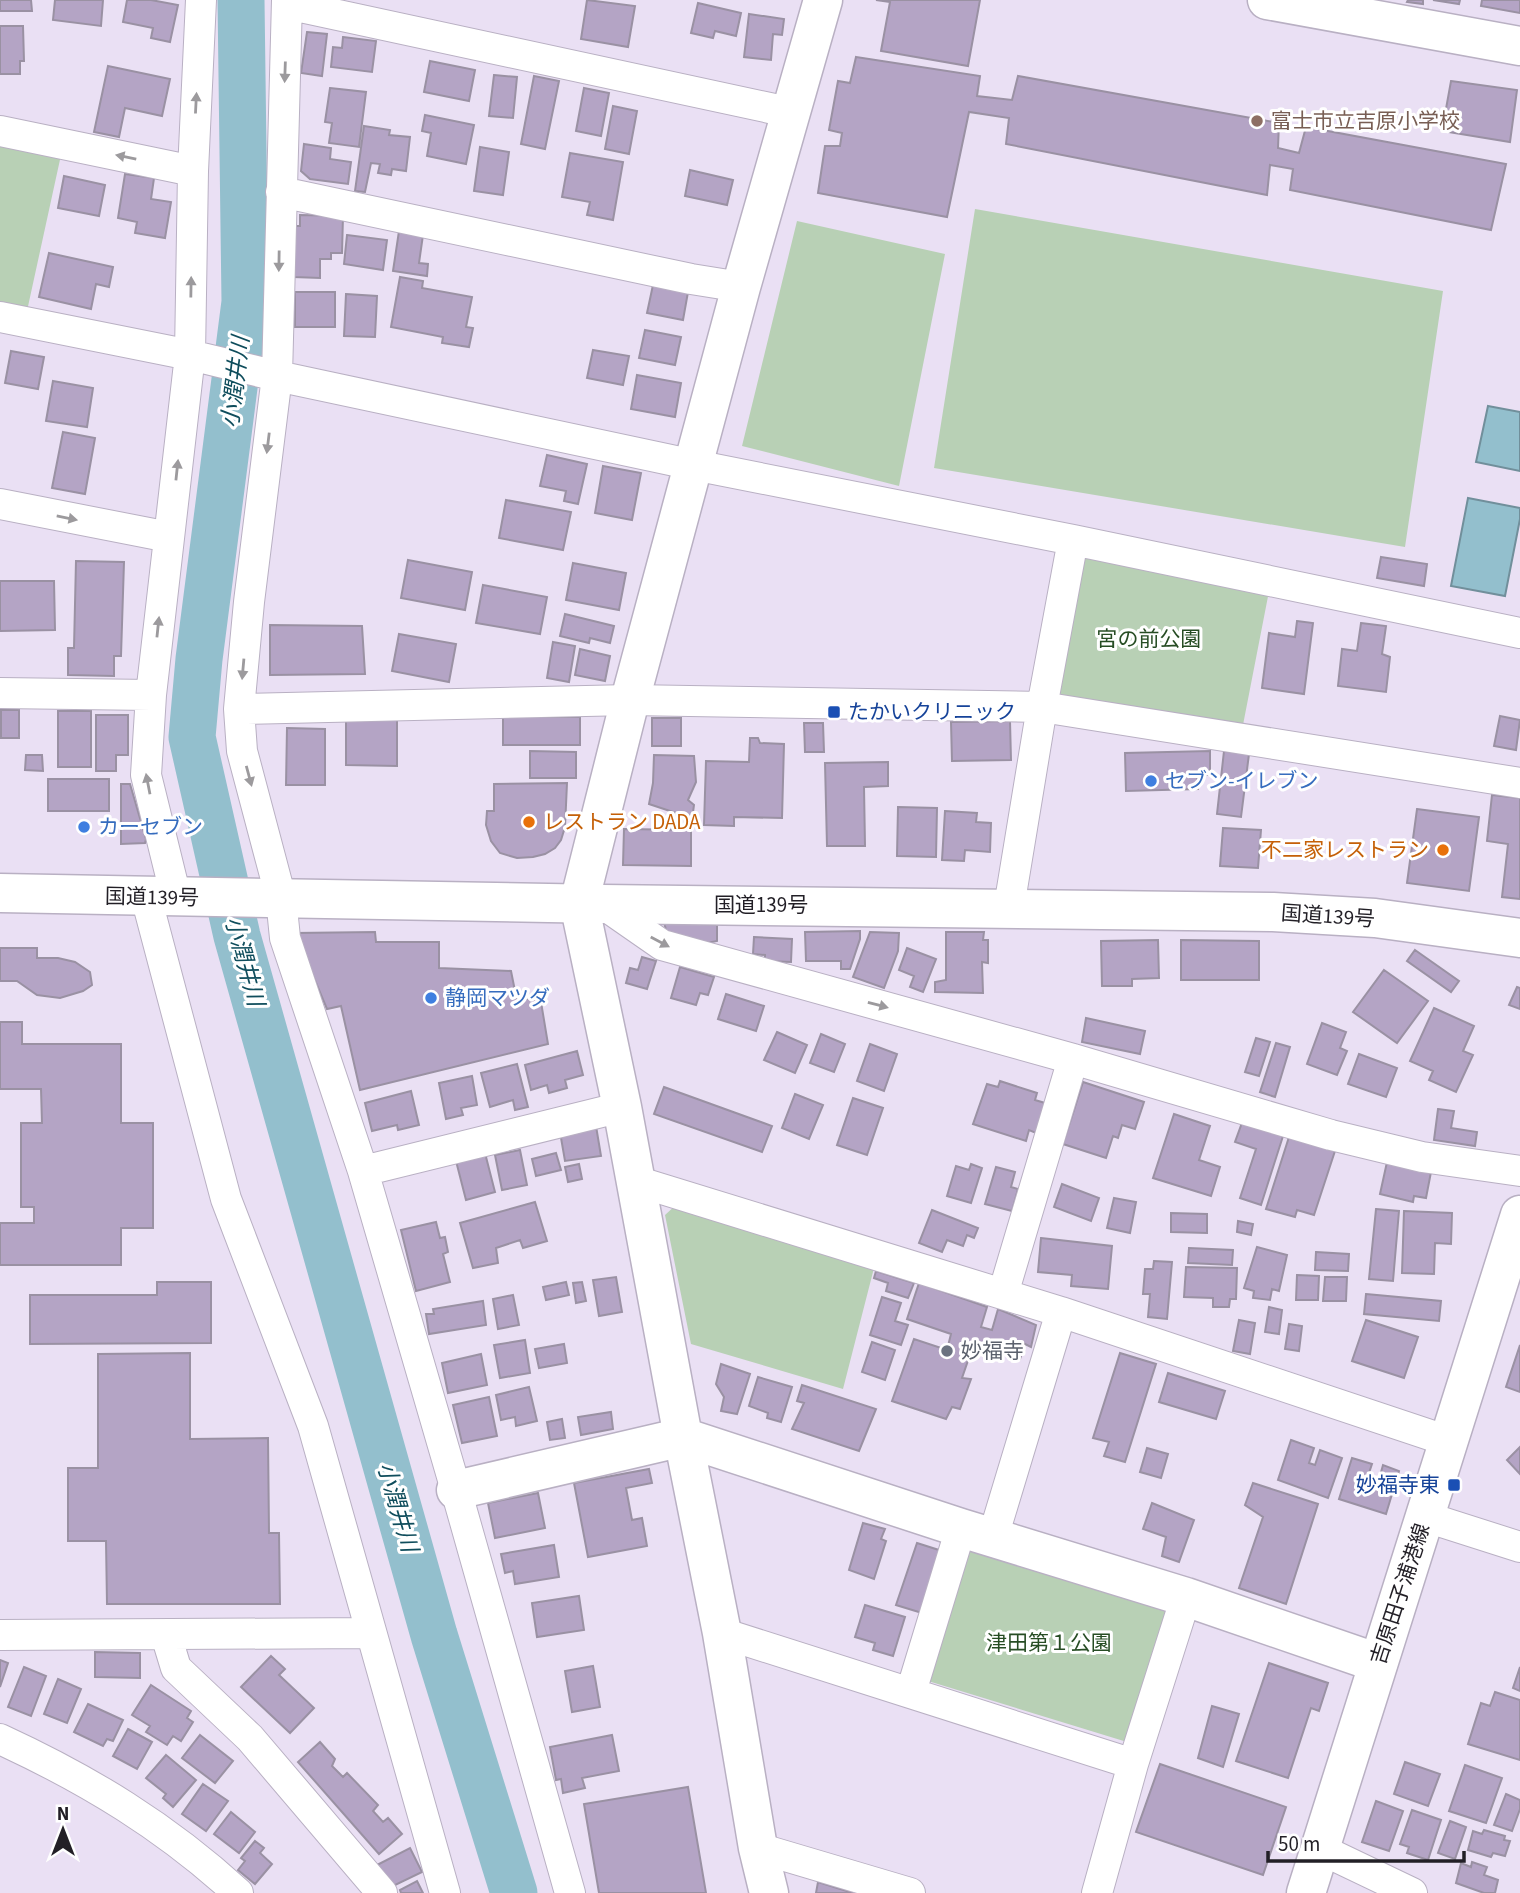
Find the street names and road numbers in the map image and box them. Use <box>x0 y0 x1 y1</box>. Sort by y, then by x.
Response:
street label: 国道139号 <box>105 881 199 913</box>
street label: 国道139号 <box>714 890 808 920</box>
street label: 国道139号 <box>1280 898 1376 934</box>
street label: 吉原田子浦港線 <box>1363 1519 1437 1669</box>

